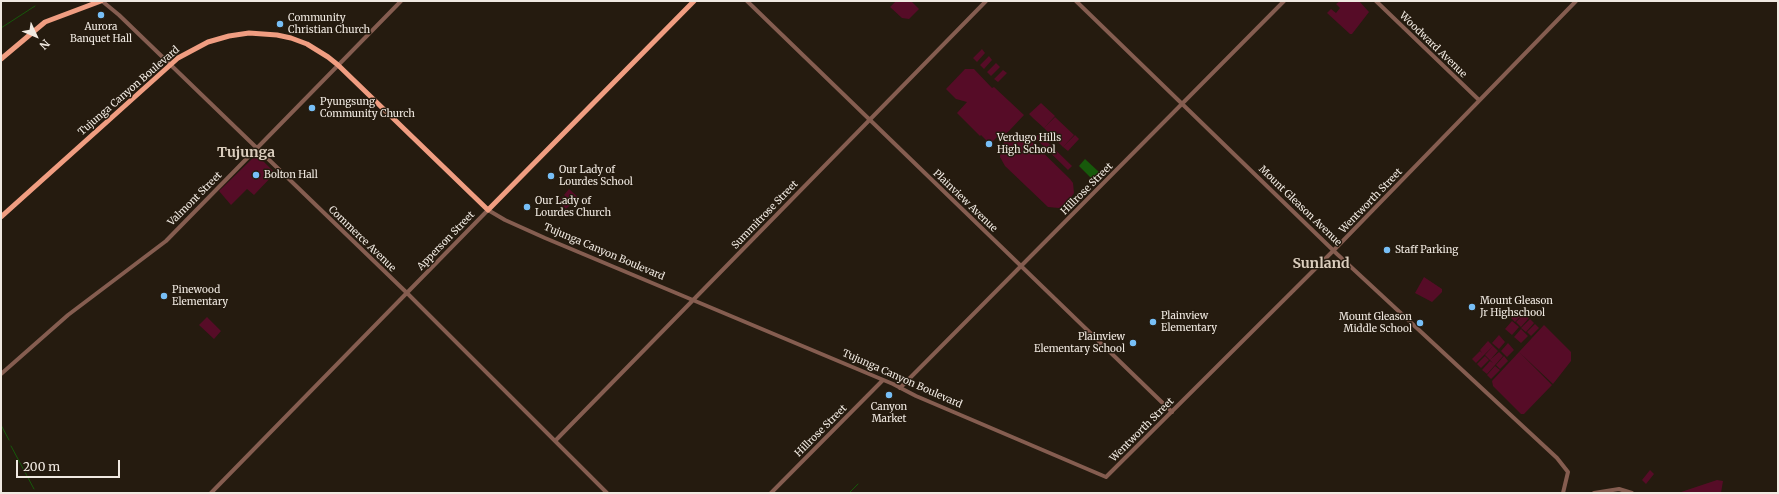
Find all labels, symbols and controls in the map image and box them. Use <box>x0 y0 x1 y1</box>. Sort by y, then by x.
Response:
marker: Aurora Banquet Hall <box>96 10 106 20</box>
street label: Woodward Avenue <box>1397 10 1469 80</box>
place label: Community Christian Church <box>288 12 370 36</box>
north arrow <box>16 16 56 56</box>
marker: Community Christian Church <box>275 19 285 29</box>
place label: Aurora Banquet Hall <box>70 21 132 44</box>
text: N <box>37 36 53 52</box>
street label: Tujunga Canyon Boulevard <box>76 44 182 138</box>
place label: Pyungsung Community Church <box>320 96 415 120</box>
marker: Pyungsung Community Church <box>307 103 317 113</box>
place label: Verdugo Hills High School <box>997 132 1061 156</box>
marker: Verdugo Hills High School <box>984 139 994 149</box>
district label: Tujunga <box>217 145 275 161</box>
street label: Hillrose Street <box>1059 161 1115 217</box>
street label: Mount Gleason Avenue <box>1256 163 1344 249</box>
place label: Our Lady of Lourdes School <box>559 164 633 188</box>
street label: Wentworth Street <box>1337 166 1405 236</box>
street label: Plainview Avenue <box>930 167 1000 235</box>
street label: Valmont Street <box>165 169 225 229</box>
place label: Bolton Hall <box>264 169 318 181</box>
marker: Bolton Hall <box>251 170 261 180</box>
marker: Our Lady of Lourdes School <box>546 171 556 181</box>
street label: Summitrose Street <box>729 178 801 252</box>
place label: Our Lady of Lourdes Church <box>535 195 611 218</box>
marker: Our Lady of Lourdes Church <box>522 202 532 212</box>
street label: Commerce Avenue <box>326 204 398 274</box>
street label: Apperson Street <box>415 209 477 273</box>
street label: Tujunga Canyon Boulevard <box>542 221 666 283</box>
place label: Staff Parking <box>1395 244 1458 256</box>
marker: Staff Parking <box>1382 245 1392 255</box>
district label: Sunland <box>1292 256 1350 272</box>
place label: Pinewood Elementary <box>172 284 228 308</box>
marker: Pinewood Elementary <box>159 291 169 301</box>
place label: Mount Gleason Jr Highschool <box>1480 295 1553 318</box>
marker: Mount Gleason Jr Highschool <box>1467 302 1477 312</box>
place label: Plainview Elementary <box>1161 310 1217 334</box>
place label: Mount Gleason Middle School <box>1339 311 1412 334</box>
marker: Plainview Elementary <box>1148 317 1158 327</box>
marker: Mount Gleason Middle School <box>1415 318 1425 328</box>
place label: Plainview Elementary School <box>1034 331 1125 354</box>
marker: Plainview Elementary School <box>1128 338 1138 348</box>
street label: Tujunga Canyon Boulevard <box>840 347 964 411</box>
marker: Canyon Market <box>884 390 894 400</box>
street label: Wentworth Street <box>1108 396 1176 464</box>
place label: Canyon Market <box>871 401 907 424</box>
street label: Hillrose Street <box>793 403 849 459</box>
scale bar <box>18 452 122 478</box>
text: 200 m <box>23 459 60 474</box>

